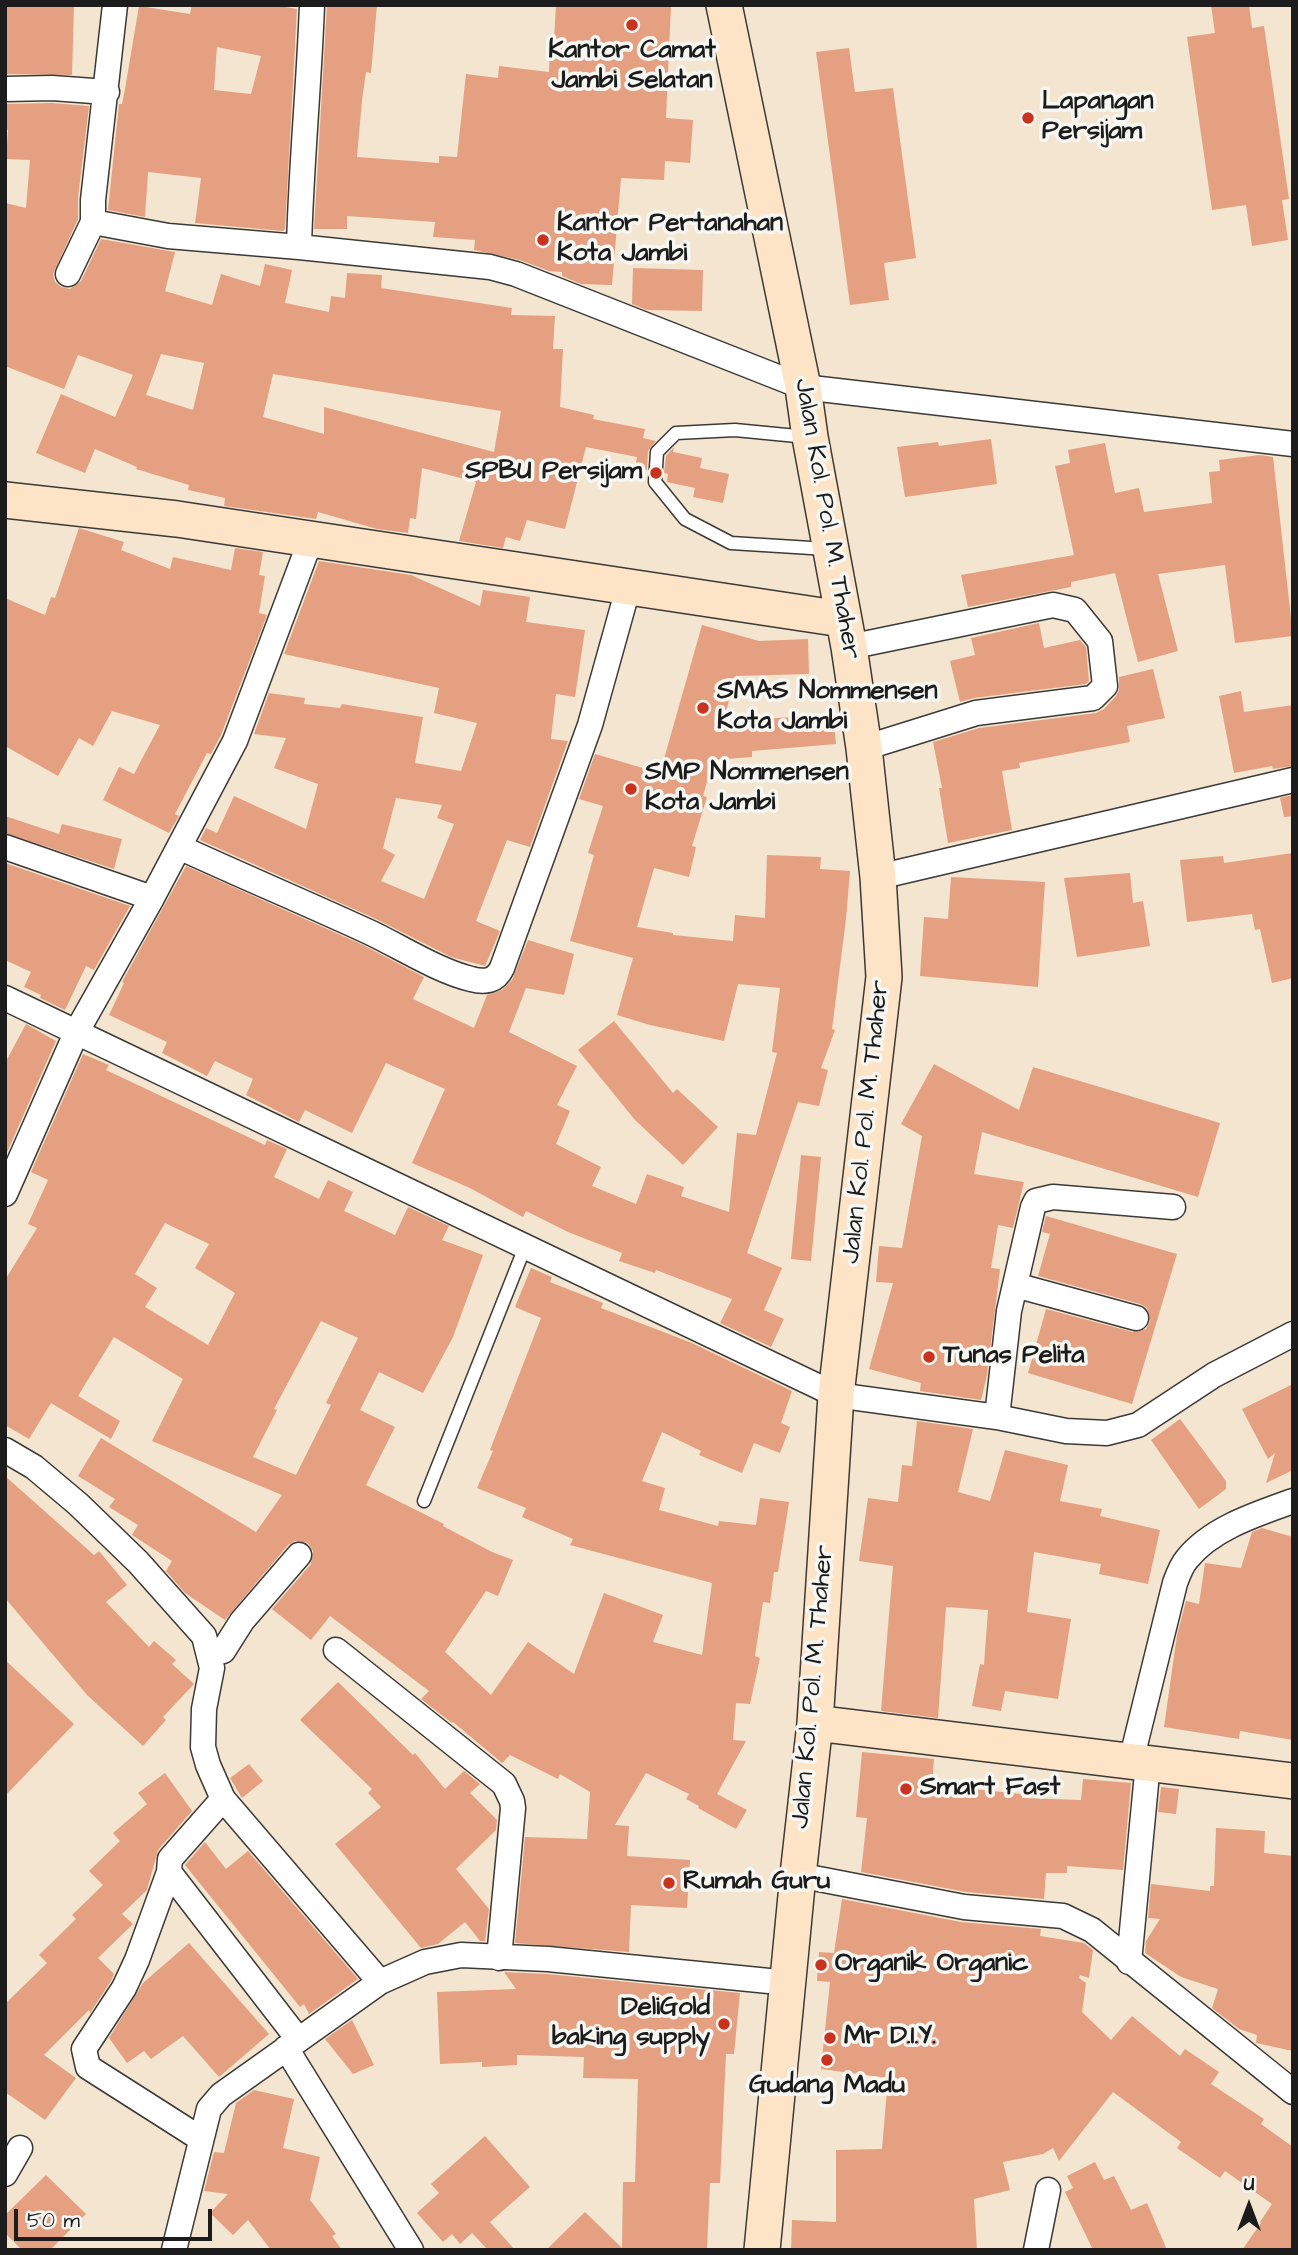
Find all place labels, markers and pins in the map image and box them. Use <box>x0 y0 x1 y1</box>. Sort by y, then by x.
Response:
marker: Kantor Camat Jambi Selatan <box>624 17 640 33</box>
place label: Kantor Camat Jambi Selatan <box>548 36 716 98</box>
place label: Lapangan Persijam <box>1042 87 1154 148</box>
marker: Lapangan Persijam <box>1020 110 1036 126</box>
place label: Kantor Pertanahan Kota Jambi <box>557 209 783 270</box>
marker: Kantor Pertanahan Kota Jambi <box>535 232 551 248</box>
place label: SPBU Persijam <box>465 457 642 489</box>
marker: SPBU Persijam <box>648 465 664 481</box>
place label: SMAS Nommensen Kota Jambi <box>717 677 938 738</box>
marker: SMAS Nommensen Kota Jambi <box>695 700 711 716</box>
place label: SMP Nommensen Kota Jambi <box>645 758 849 820</box>
marker: SMP Nommensen Kota Jambi <box>623 781 639 797</box>
place label: Tunas Pelita <box>943 1341 1085 1373</box>
marker: Tunas Pelita <box>921 1349 937 1365</box>
place label: Smart Fast <box>920 1773 1060 1805</box>
marker: Smart Fast <box>898 1781 914 1797</box>
place label: Rumah Guru <box>683 1867 830 1899</box>
marker: Rumah Guru <box>661 1875 677 1891</box>
place label: Organik Organic <box>835 1949 1029 1981</box>
marker: Organik Organic <box>813 1957 829 1973</box>
place label: DeliGold baking supply <box>552 1993 710 2054</box>
marker: DeliGold baking supply <box>716 2016 732 2032</box>
place label: Mr D.I.Y. <box>844 2022 936 2054</box>
marker: Mr D.I.Y. <box>822 2030 838 2046</box>
marker: Gudang Madu <box>819 2052 835 2068</box>
place label: Gudang Madu <box>749 2071 905 2103</box>

